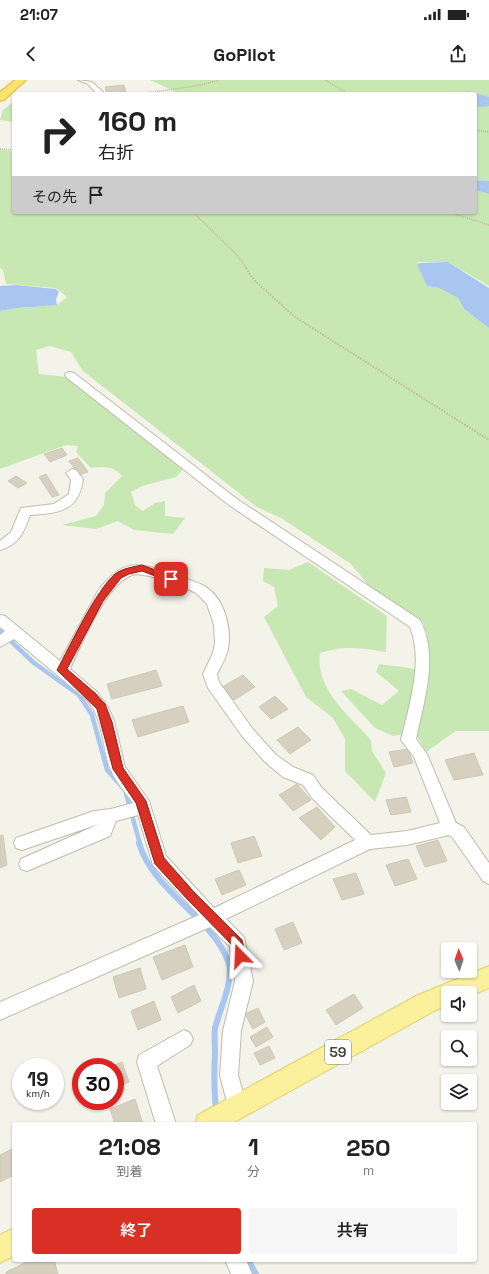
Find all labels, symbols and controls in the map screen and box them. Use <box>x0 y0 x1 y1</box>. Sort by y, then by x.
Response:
text: 21:07 <box>20 5 58 24</box>
icon: back <box>20 43 42 65</box>
text: GoPilot <box>213 43 276 66</box>
icon: share <box>447 43 469 65</box>
text: 160 m <box>98 103 177 139</box>
icon: right <box>32 108 84 160</box>
text: 右折 <box>98 141 134 164</box>
icon: arrive <box>85 184 107 206</box>
text: その先 <box>32 187 77 206</box>
pin <box>154 562 188 596</box>
icon: arrive <box>160 568 182 590</box>
position arrow <box>219 935 261 977</box>
north arrow <box>441 942 477 978</box>
map controls <box>441 942 477 1110</box>
button: sound <box>441 986 477 1022</box>
button: search <box>441 1030 477 1066</box>
road number: 59 <box>325 1040 351 1064</box>
speed limit sign: 30 <box>72 1058 124 1110</box>
text: 19 <box>27 1066 49 1092</box>
button: layers <box>441 1074 477 1110</box>
text: km/h <box>26 1087 50 1100</box>
text: 21:08 <box>98 1131 161 1162</box>
text: 1 <box>248 1131 259 1162</box>
text: 250 <box>346 1132 391 1163</box>
text: m <box>363 1162 374 1179</box>
text: 到着 <box>116 1163 142 1180</box>
text: 分 <box>247 1163 260 1180</box>
button: 終了 <box>32 1208 241 1254</box>
button: 共有 <box>249 1208 457 1254</box>

